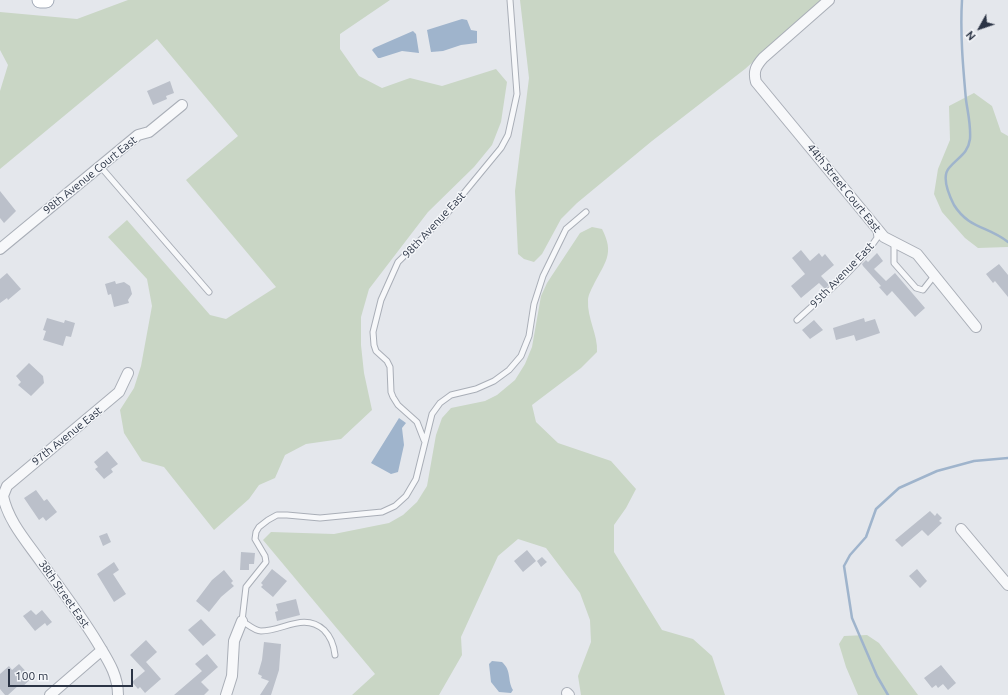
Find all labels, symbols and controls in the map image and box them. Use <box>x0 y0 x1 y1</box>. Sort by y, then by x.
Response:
north arrow <box>960 8 1000 48</box>
text: N <box>964 29 978 43</box>
street label: 98th Avenue Court East <box>41 133 139 217</box>
street label: 44th Street Court East <box>804 141 884 235</box>
street label: 98th Avenue East <box>400 189 468 261</box>
street label: 95th Avenue East <box>807 239 877 311</box>
street label: 97th Avenue East <box>29 404 105 468</box>
street label: 38th Street East <box>36 558 92 630</box>
scale bar <box>10 661 135 687</box>
text: 100 m <box>15 669 48 682</box>

